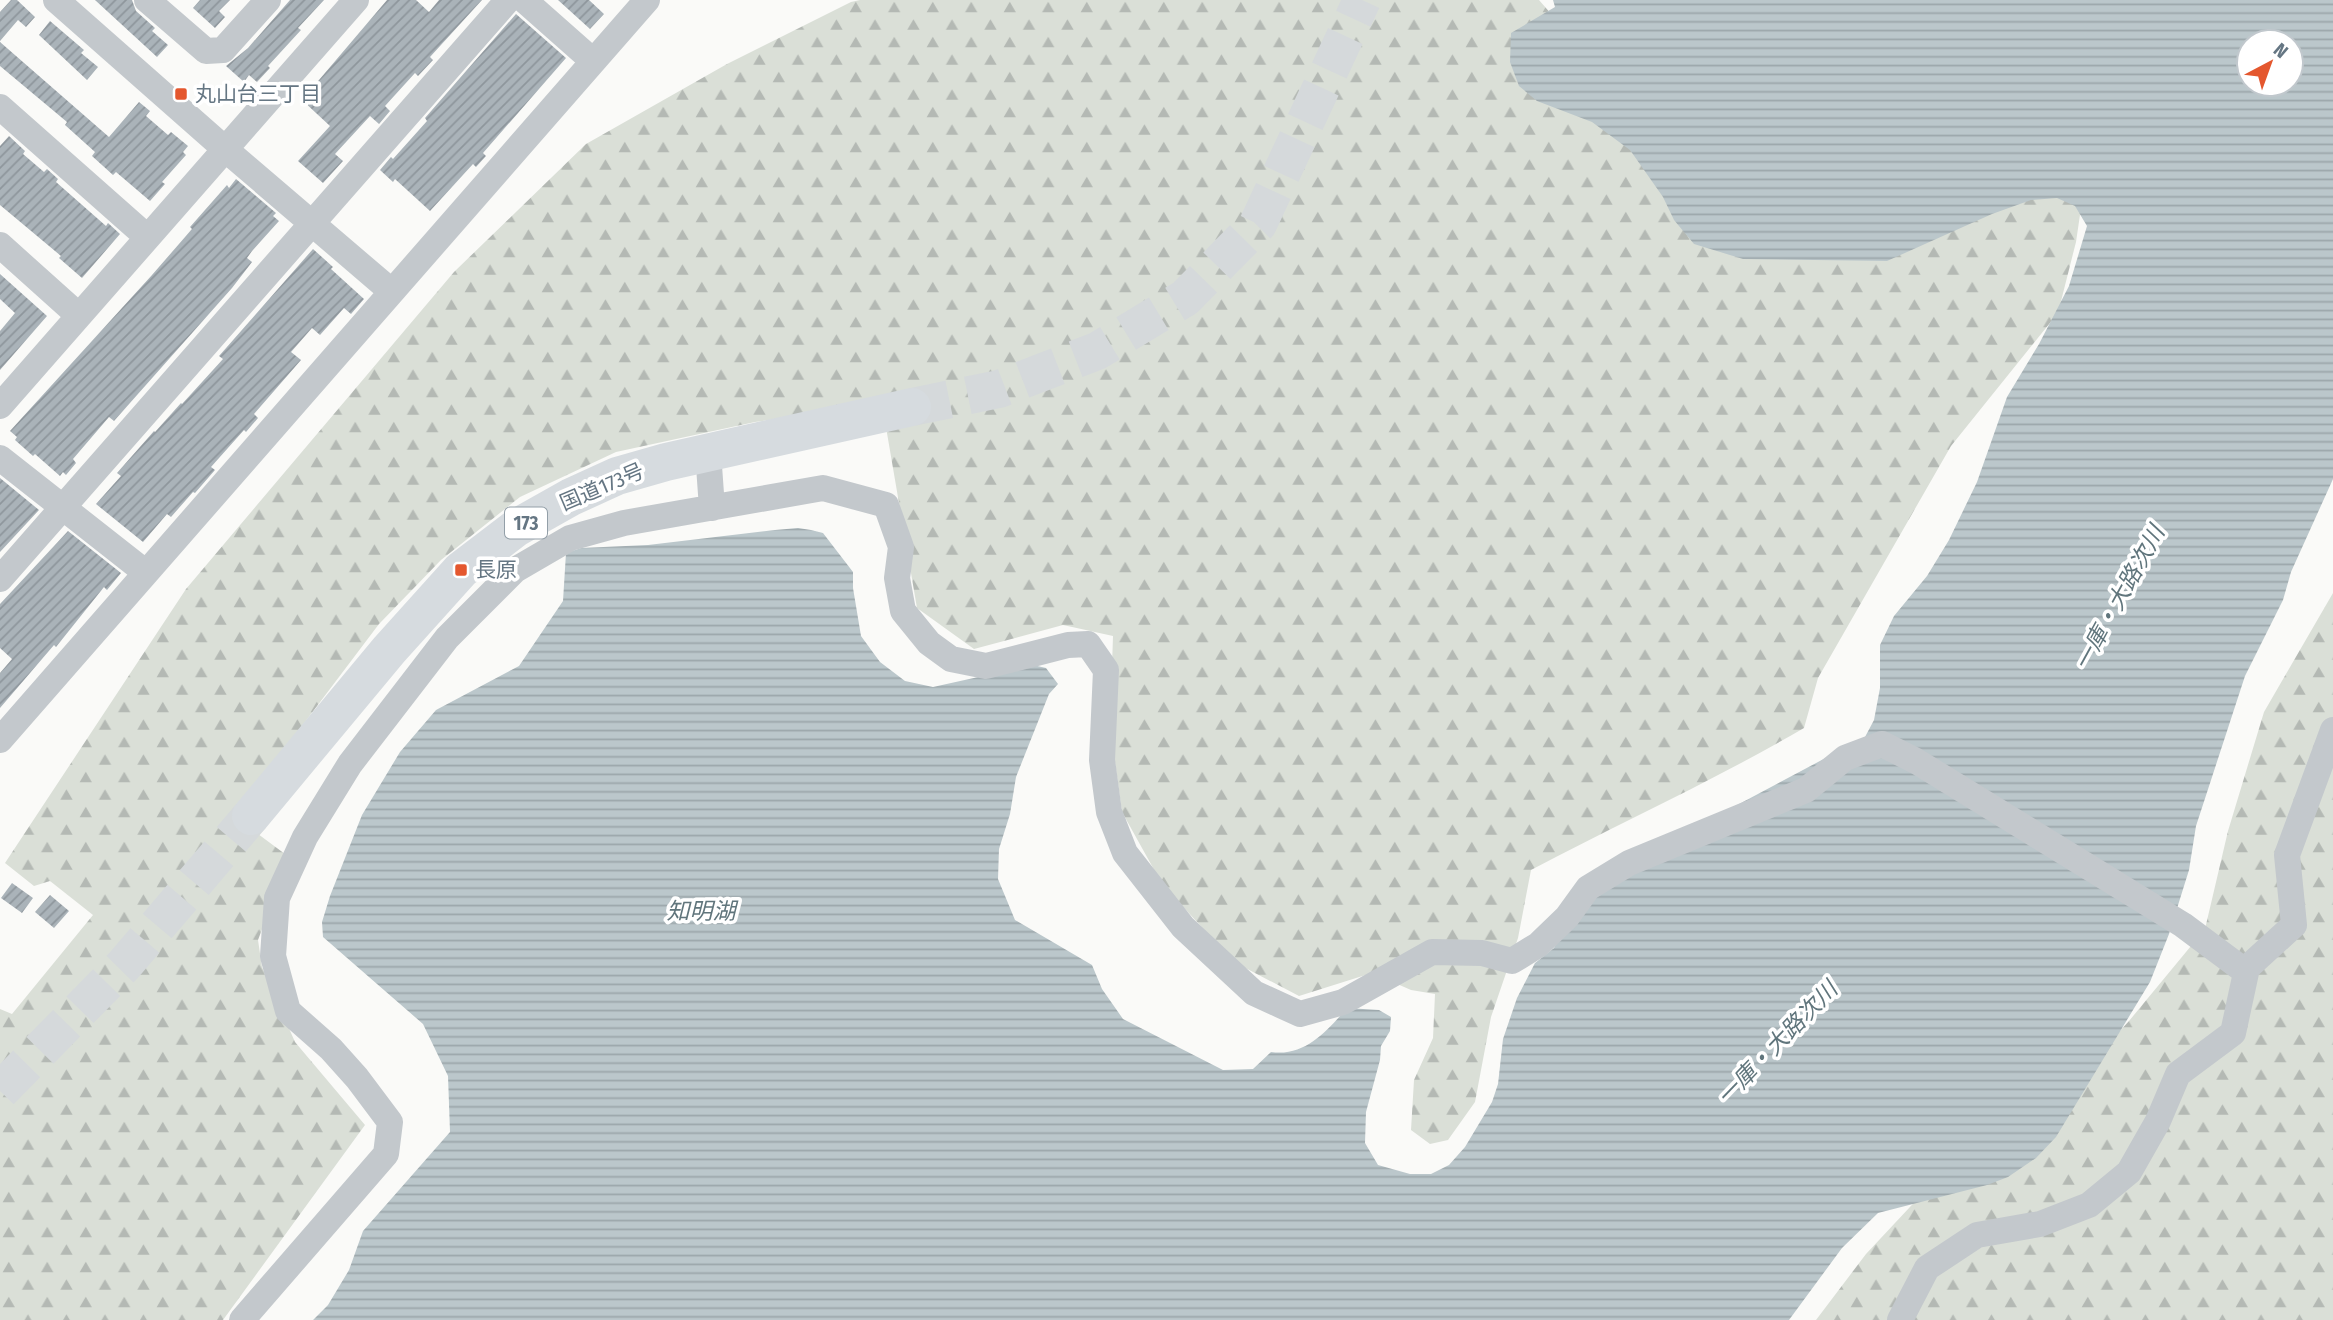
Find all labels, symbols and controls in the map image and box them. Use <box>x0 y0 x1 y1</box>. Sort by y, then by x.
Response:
north arrow <box>2235 28 2305 98</box>
text: N <box>2269 38 2293 63</box>
place label: 丸山台三丁目 <box>195 81 321 107</box>
marker: 丸山台三丁目 <box>173 86 189 102</box>
street label: 国道173号 <box>556 458 648 516</box>
road number: 173 <box>505 508 547 538</box>
water label: 一庫・大路次川 <box>2068 518 2172 675</box>
place label: 長原 <box>475 557 517 583</box>
marker: 長原 <box>453 562 469 578</box>
water label: 知明湖 <box>667 897 739 925</box>
water label: 一庫・大路次川 <box>1711 973 1845 1111</box>

